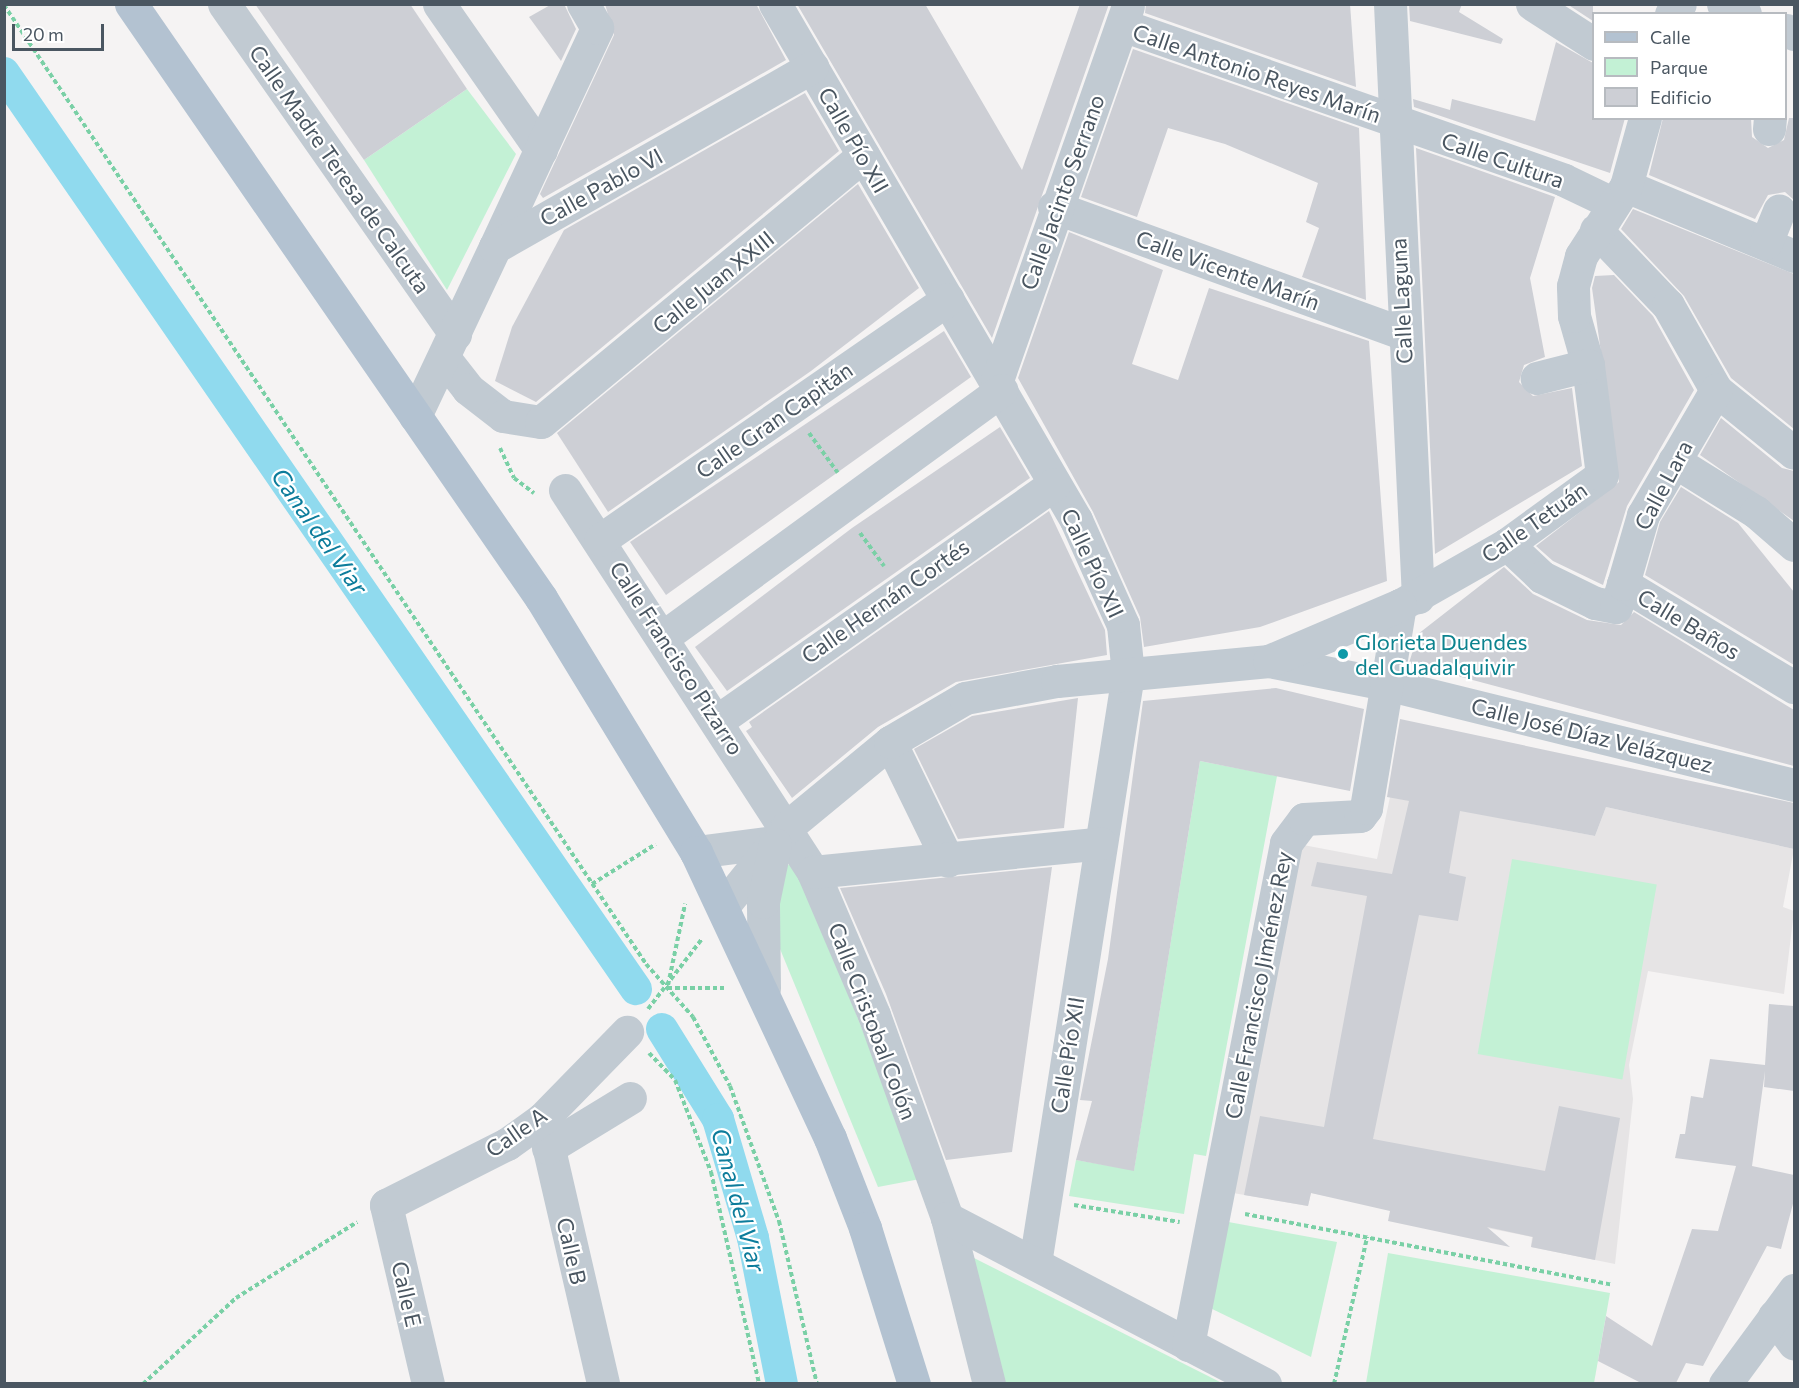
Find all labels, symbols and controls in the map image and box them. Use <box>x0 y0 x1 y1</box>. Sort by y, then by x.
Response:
scale bar <box>15 12 106 50</box>
legend <box>1592 12 1787 120</box>
street label: Calle Antonio Reyes Marín <box>1130 18 1384 128</box>
text: 20 m <box>23 23 64 45</box>
text: Calle <box>1650 26 1690 48</box>
street label: Calle Madre Teresa de Calcuta <box>244 40 436 298</box>
text: Parque <box>1650 56 1708 78</box>
street label: Calle Pío XII <box>813 82 895 198</box>
text: Edificio <box>1650 86 1712 108</box>
street label: Calle Jacinto Serrano <box>1014 91 1110 293</box>
street label: Calle Cultura <box>1438 127 1568 193</box>
street label: Calle Pablo VI <box>535 142 667 232</box>
street label: Calle Juan XXIII <box>647 225 779 339</box>
street label: Calle Vicente Marín <box>1133 225 1323 315</box>
street label: Calle Laguna <box>1385 237 1417 365</box>
street label: Calle Gran Capitán <box>691 356 857 484</box>
street label: Calle Lara <box>1628 436 1698 534</box>
water label: Canal del Viar <box>266 462 374 600</box>
street label: Calle Tetuán <box>1476 476 1592 568</box>
street label: Calle Pío XII <box>1056 504 1130 622</box>
street label: Calle Hernán Cortés <box>796 533 974 669</box>
street label: Calle Francisco Pizarro <box>605 556 749 760</box>
street label: Calle Baños <box>1633 583 1745 665</box>
place label: Glorieta Duendes del Guadalquivir <box>1355 628 1528 680</box>
marker: Glorieta Duendes del Guadalquivir <box>1336 647 1350 661</box>
street label: Calle José Díaz Velázquez <box>1468 692 1716 778</box>
street label: Calle Francisco Jiménez Rey <box>1219 849 1297 1121</box>
street label: Calle Cristobal Colón <box>823 919 923 1123</box>
street label: Calle Pío XII <box>1045 995 1089 1115</box>
street label: Calle A <box>480 1101 552 1163</box>
water label: Canal del Viar <box>706 1125 772 1275</box>
street label: Calle B <box>552 1215 592 1287</box>
street label: Calle E <box>387 1259 427 1329</box>

